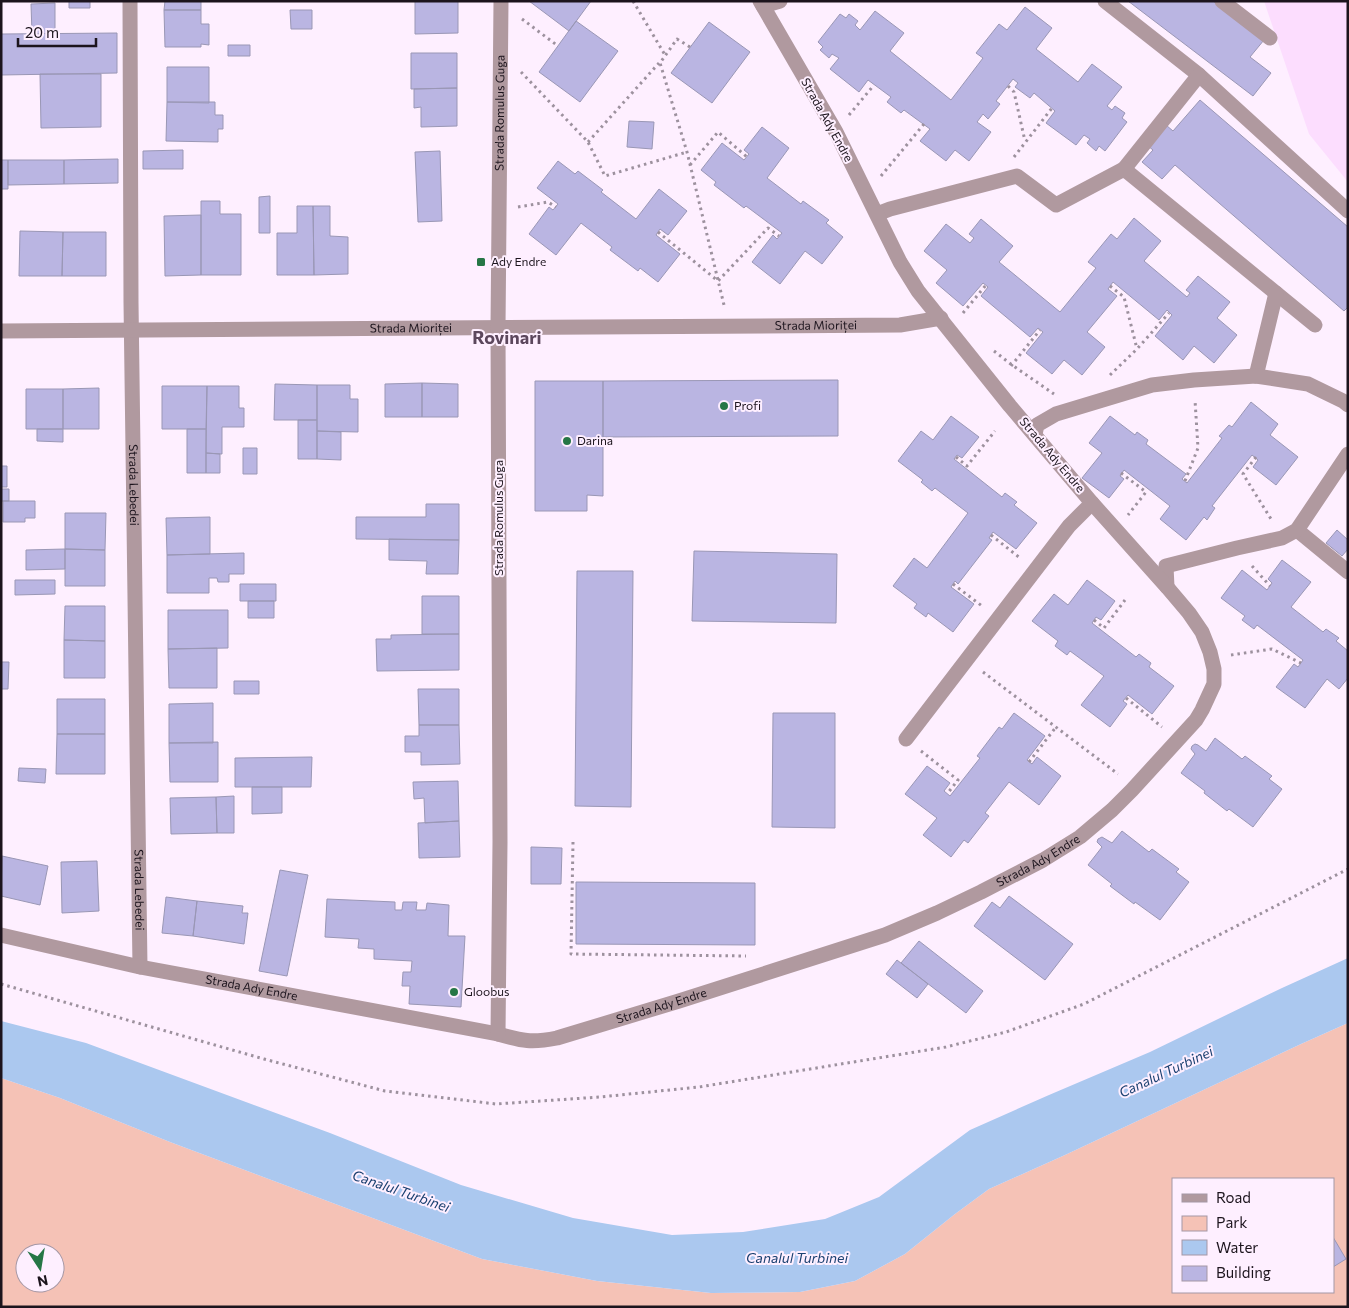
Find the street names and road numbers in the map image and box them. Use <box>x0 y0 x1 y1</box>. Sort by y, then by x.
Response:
street label: Strada Romulus Guga <box>491 55 507 171</box>
street label: Strada Ady Endre <box>799 75 857 164</box>
street label: Strada Mioriței <box>775 317 857 332</box>
street label: Strada Mioriței <box>370 320 452 335</box>
street label: Strada Ady Endre <box>1017 414 1088 495</box>
street label: Strada Lebedei <box>127 444 142 526</box>
street label: Strada Romulus Guga <box>491 460 505 576</box>
street label: Strada Ady Endre <box>994 831 1082 889</box>
street label: Strada Lebedei <box>132 849 148 931</box>
street label: Strada Ady Endre <box>204 971 299 1002</box>
street label: Strada Ady Endre <box>614 985 708 1026</box>

